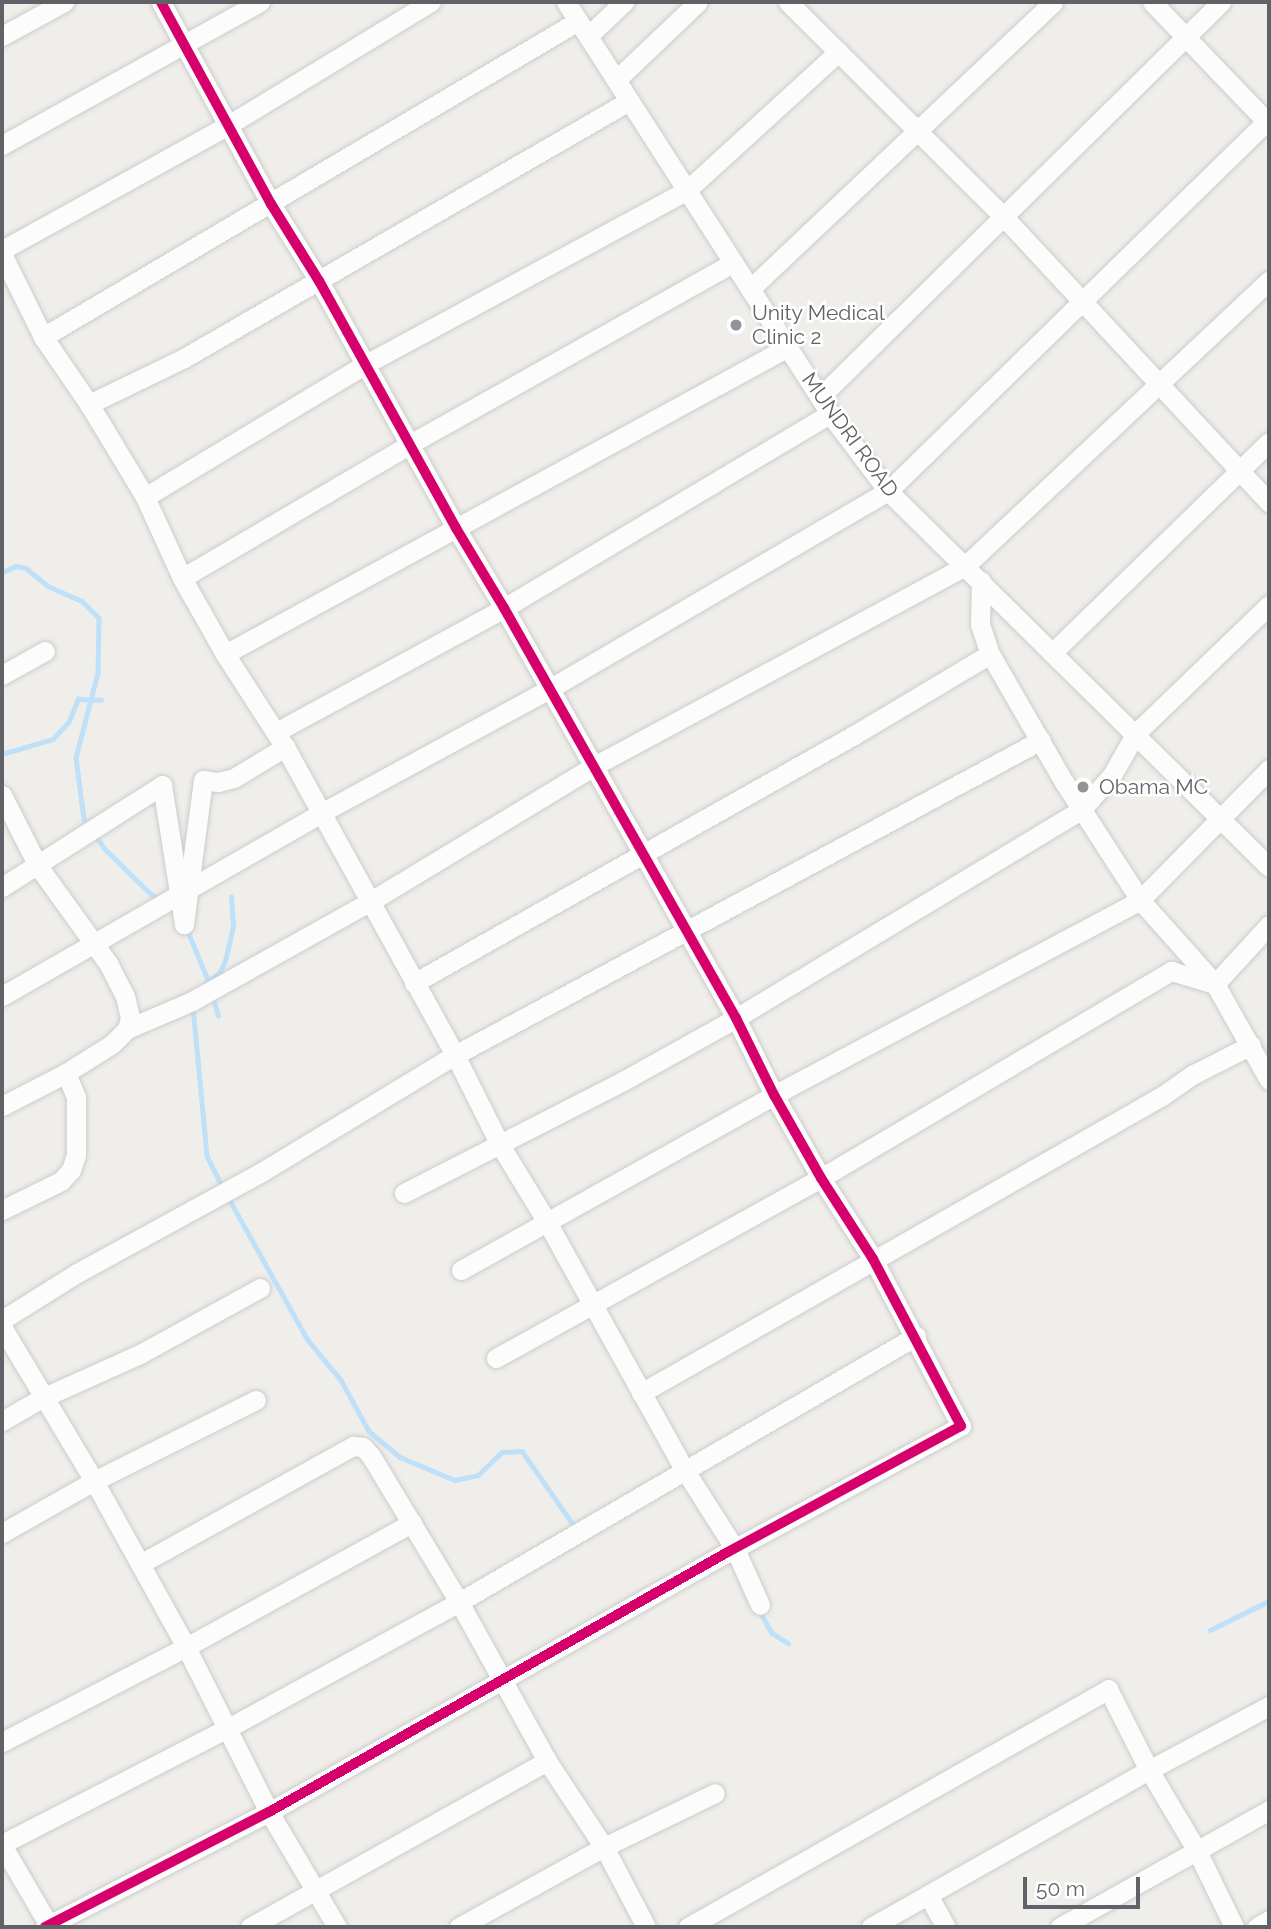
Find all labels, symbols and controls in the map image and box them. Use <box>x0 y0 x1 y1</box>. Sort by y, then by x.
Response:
place label: Unity Medical Clinic 2 <box>752 300 885 350</box>
marker: Unity Medical Clinic 2 <box>726 315 746 335</box>
street label: MUNDRI ROAD <box>796 368 904 502</box>
place label: Obama MC <box>1099 774 1208 800</box>
marker: Obama MC <box>1073 777 1093 797</box>
scale bar <box>1026 1862 1143 1906</box>
text: 50 m <box>1036 1876 1085 1901</box>

